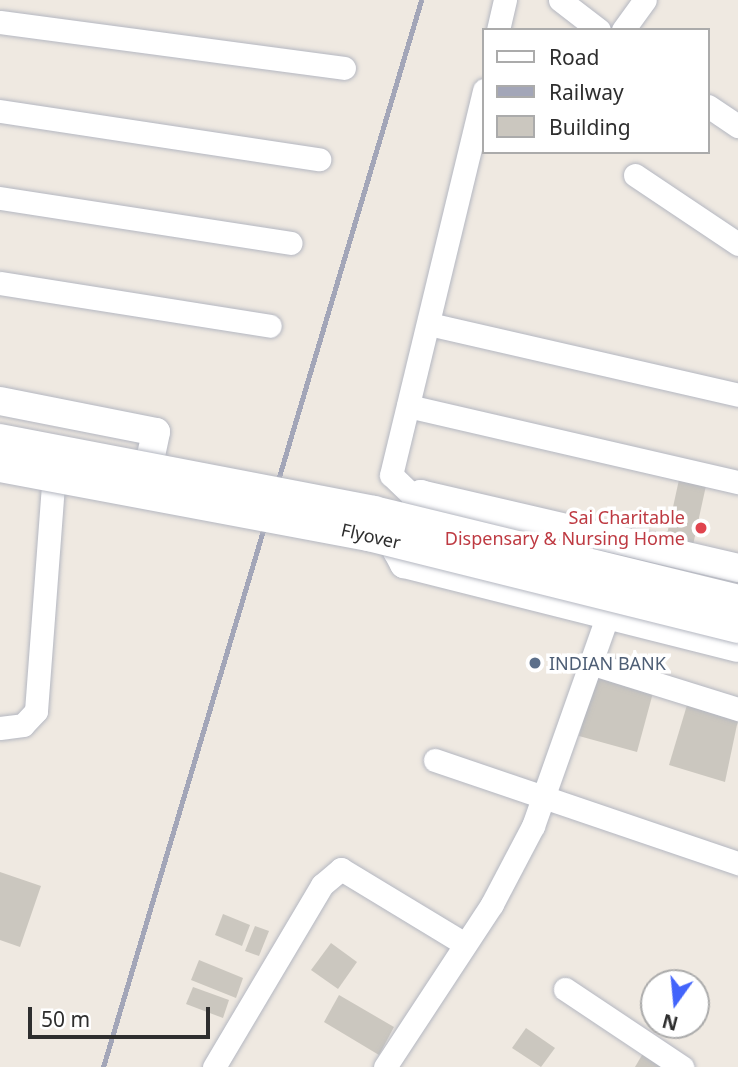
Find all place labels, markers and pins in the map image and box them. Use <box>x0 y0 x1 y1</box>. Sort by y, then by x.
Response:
place label: Sai Charitable Dispensary & Nursing Home <box>445 507 685 550</box>
marker: Sai Charitable Dispensary & Nursing Home <box>691 518 711 538</box>
place label: INDIAN BANK <box>549 652 666 674</box>
marker: INDIAN BANK <box>527 655 543 671</box>

